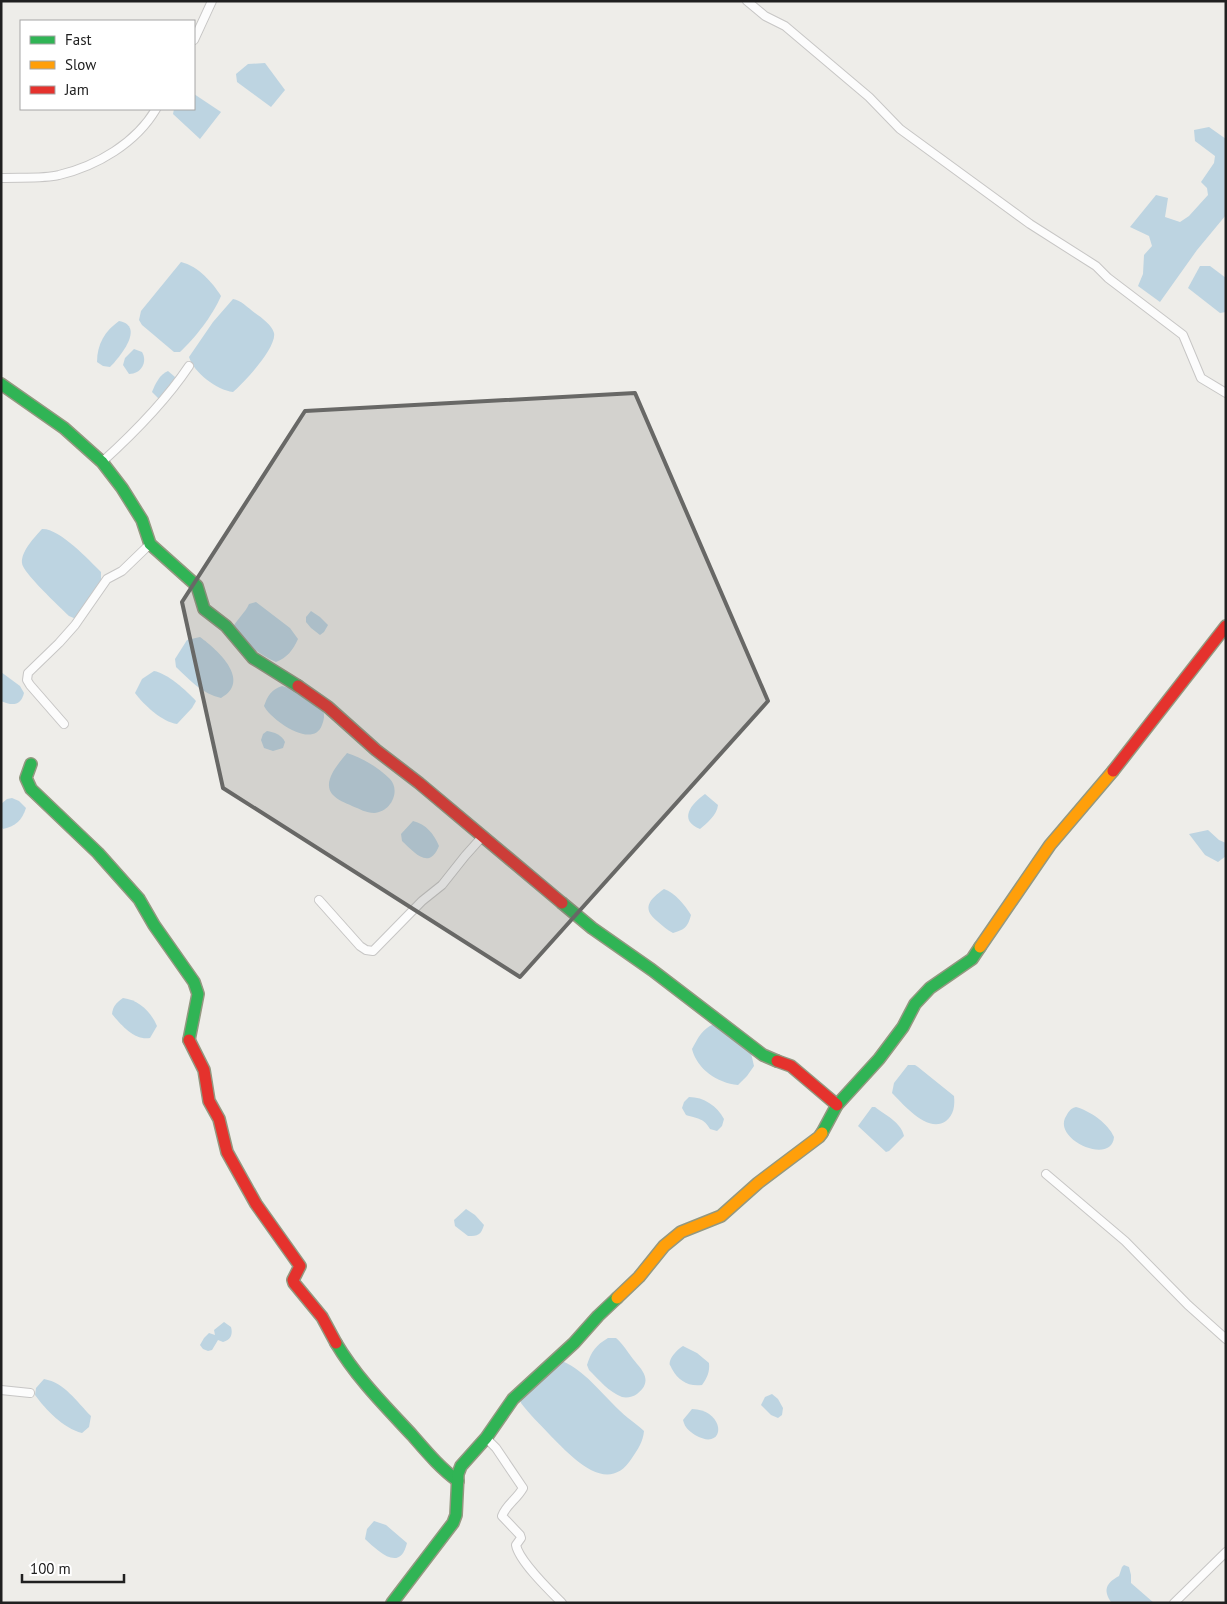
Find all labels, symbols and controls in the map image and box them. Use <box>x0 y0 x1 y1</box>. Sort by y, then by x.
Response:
legend <box>20 20 195 110</box>
text: Fast <box>65 30 92 49</box>
text: Slow <box>65 55 96 74</box>
text: Jam <box>64 80 89 99</box>
scale bar <box>22 1552 125 1584</box>
text: 100 m <box>30 1559 71 1578</box>

